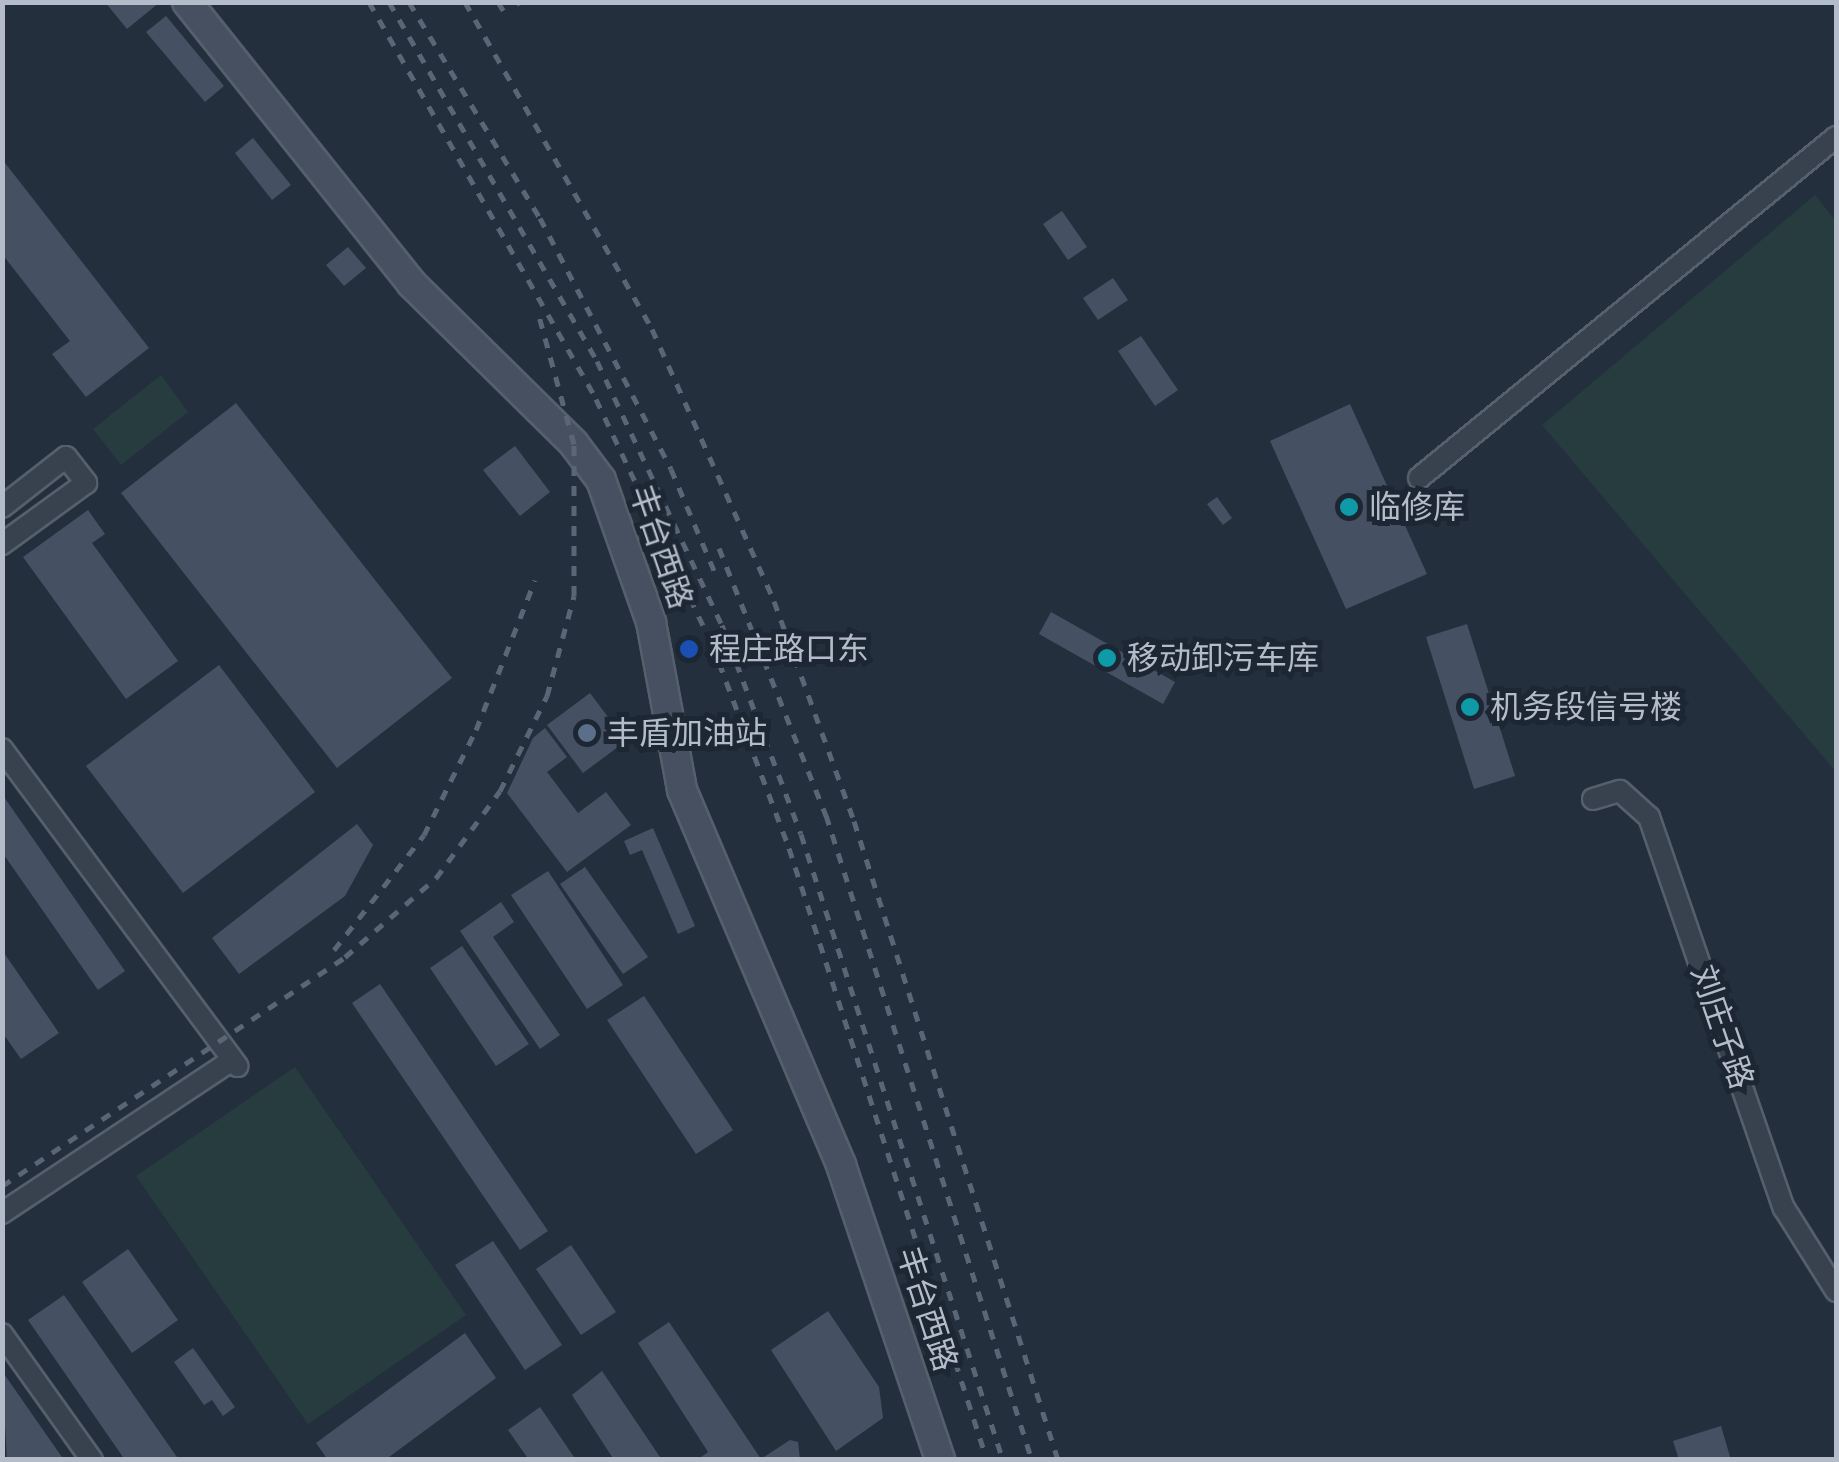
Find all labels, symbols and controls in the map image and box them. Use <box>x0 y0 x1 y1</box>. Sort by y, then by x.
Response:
street label: 丰台西路 <box>622 480 700 614</box>
place label: 临修库 <box>1369 488 1465 526</box>
marker: 临修库 <box>1338 496 1360 518</box>
place label: 程庄路口东 <box>709 630 869 668</box>
marker: 程庄路口东 <box>678 638 700 660</box>
place label: 移动卸污车库 <box>1127 639 1319 677</box>
marker: 移动卸污车库 <box>1096 647 1118 669</box>
place label: 机务段信号楼 <box>1490 688 1682 726</box>
marker: 机务段信号楼 <box>1459 696 1481 718</box>
place label: 丰盾加油站 <box>607 714 767 752</box>
marker: 丰盾加油站 <box>576 722 598 744</box>
street label: 刘庄子路 <box>1683 960 1761 1094</box>
street label: 丰台西路 <box>889 1242 965 1376</box>

